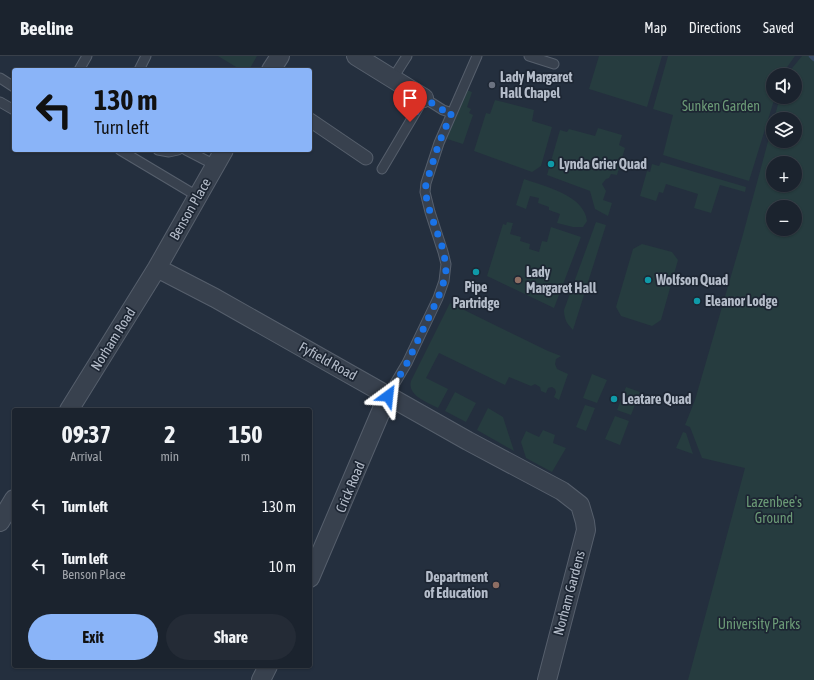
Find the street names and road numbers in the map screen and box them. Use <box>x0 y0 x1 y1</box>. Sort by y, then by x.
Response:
street label: Benson Place <box>166 175 214 243</box>
street label: Norham Road <box>87 305 139 373</box>
street label: Fyfield Road <box>296 339 360 383</box>
street label: Crick Road <box>332 459 368 515</box>
street label: Norham Gardens <box>550 549 588 637</box>

